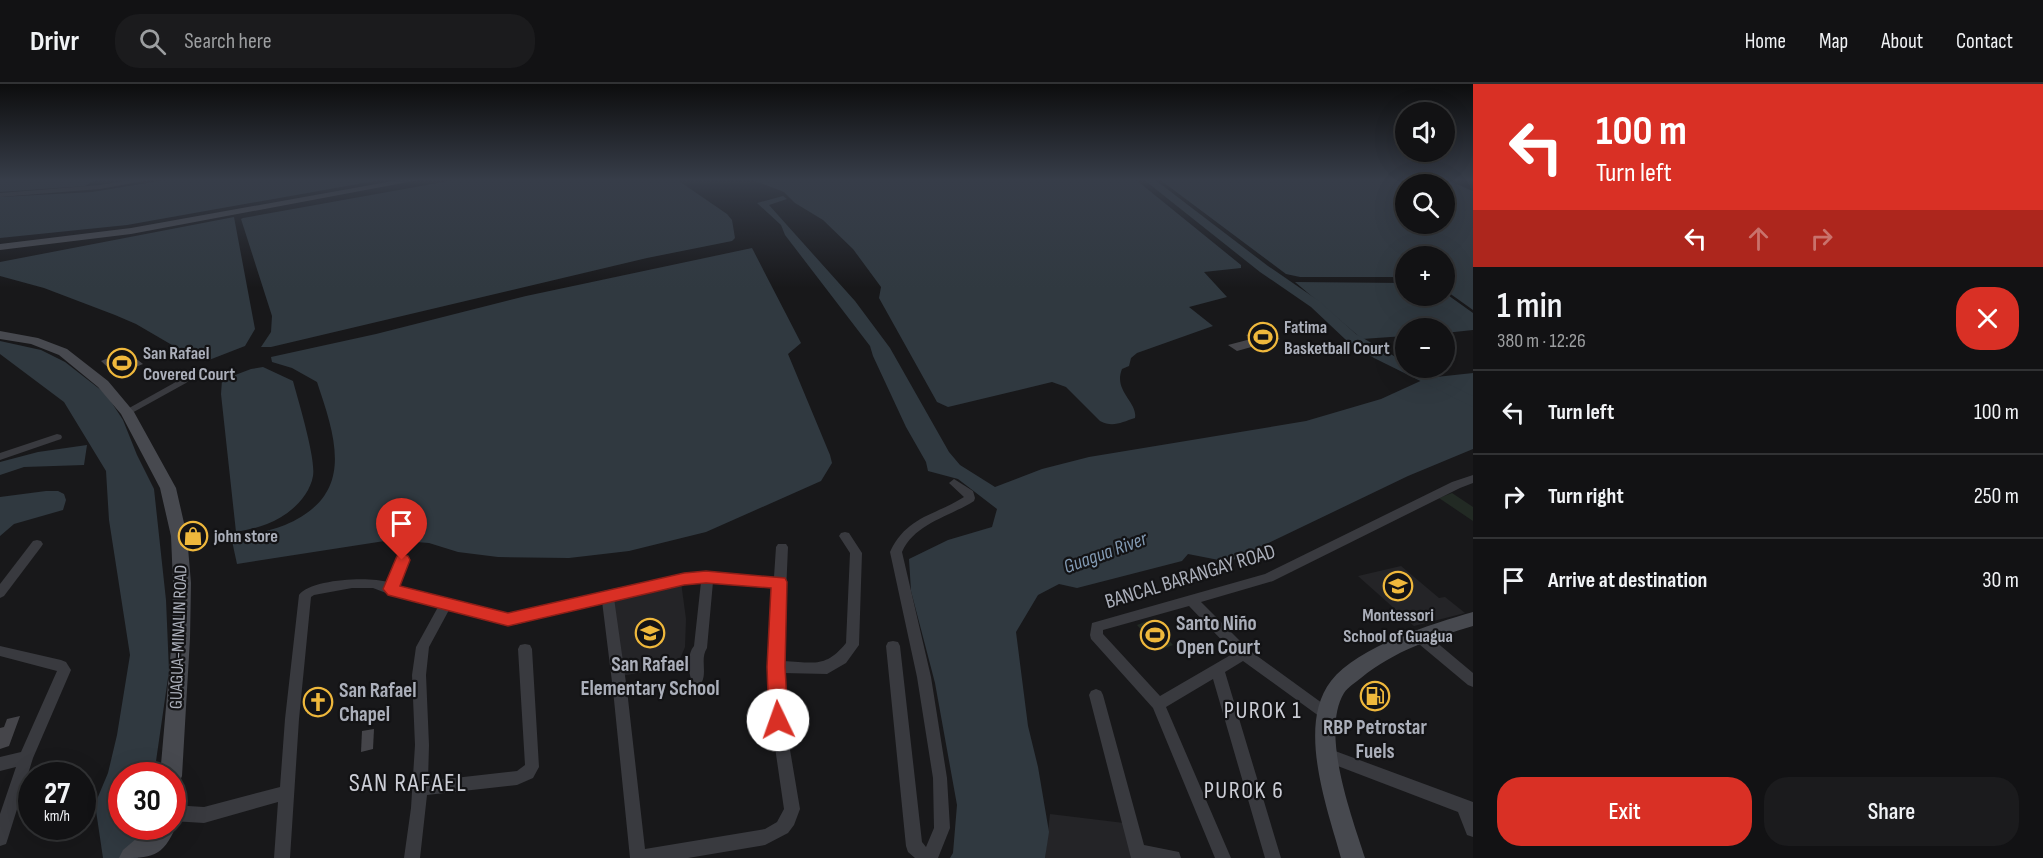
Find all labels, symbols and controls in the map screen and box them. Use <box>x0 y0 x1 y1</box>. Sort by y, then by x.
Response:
search box <box>115 14 535 68</box>
text: Drivr <box>30 25 79 58</box>
icon: search <box>136 25 169 58</box>
text: Search here <box>184 28 272 55</box>
text: Home <box>1745 29 1786 54</box>
text: Map <box>1819 29 1848 54</box>
text: About <box>1881 29 1923 54</box>
text: Contact <box>1956 29 2013 54</box>
map controls <box>1395 102 1455 378</box>
button: sound <box>1395 102 1455 162</box>
text: 100 m <box>1596 106 1687 157</box>
icon: left <box>1497 108 1575 186</box>
text: Turn left <box>1596 157 1672 189</box>
button: search <box>1395 174 1455 234</box>
icon: left <box>1679 222 1712 255</box>
icon: ahead <box>1742 222 1775 255</box>
icon: right <box>1805 222 1838 255</box>
button: + <box>1395 246 1455 306</box>
text: 1 min <box>1497 285 1562 328</box>
button: close <box>1956 287 2019 350</box>
place label: Fatima Basketball Court <box>1284 317 1390 359</box>
button: − <box>1395 318 1455 378</box>
sports icon: Fatima Basketball Court <box>1247 321 1279 353</box>
text: 380 m · 12:26 <box>1497 329 1586 353</box>
place label: San Rafael Covered Court <box>143 343 235 385</box>
sports icon: San Rafael Covered Court <box>106 347 138 379</box>
icon: left <box>1497 396 1530 429</box>
text: Turn left <box>1548 399 1614 426</box>
text: 100 m <box>1974 399 2019 426</box>
icon: right <box>1497 480 1530 513</box>
text: Turn right <box>1548 483 1624 510</box>
text: 250 m <box>1974 483 2019 510</box>
pin <box>376 498 427 560</box>
icon: arrive <box>385 507 418 540</box>
shop icon: john store <box>177 520 209 552</box>
place label: john store <box>213 526 278 547</box>
water label: Guagua River <box>1060 526 1152 579</box>
street label: BANCAL BARANGAY ROAD <box>1102 539 1278 614</box>
icon: arrive <box>1497 564 1530 597</box>
street label: GUAGUA-MINALIN ROAD <box>165 565 192 709</box>
text: Arrive at destination <box>1548 567 1707 594</box>
text: 30 m <box>1982 567 2019 594</box>
school or university icon: Montessori School of Guagua <box>1382 570 1414 602</box>
place label: Montessori School of Guagua <box>1343 605 1453 647</box>
place label: Santo Niño Open Court <box>1176 611 1260 660</box>
school or university icon: San Rafael Elementary School <box>634 617 666 649</box>
sports icon: Santo Niño Open Court <box>1139 619 1171 651</box>
place label: San Rafael Elementary School <box>580 652 720 701</box>
place label: San Rafael Chapel <box>339 678 417 727</box>
fuel station icon: RBP Petrostar Fuels <box>1359 680 1391 712</box>
church icon: San Rafael Chapel <box>302 686 334 718</box>
position arrow <box>746 688 810 752</box>
district label: PUROK 1 <box>1224 696 1302 725</box>
place label: RBP Petrostar Fuels <box>1323 715 1427 764</box>
speed limit sign: 30 <box>108 762 186 840</box>
district label: SAN RAFAEL <box>349 768 467 799</box>
text: 27 <box>44 776 70 812</box>
district label: PUROK 6 <box>1204 776 1284 805</box>
button: Exit <box>1497 777 1752 846</box>
button: Share <box>1764 777 2019 846</box>
text: km/h <box>44 807 70 826</box>

